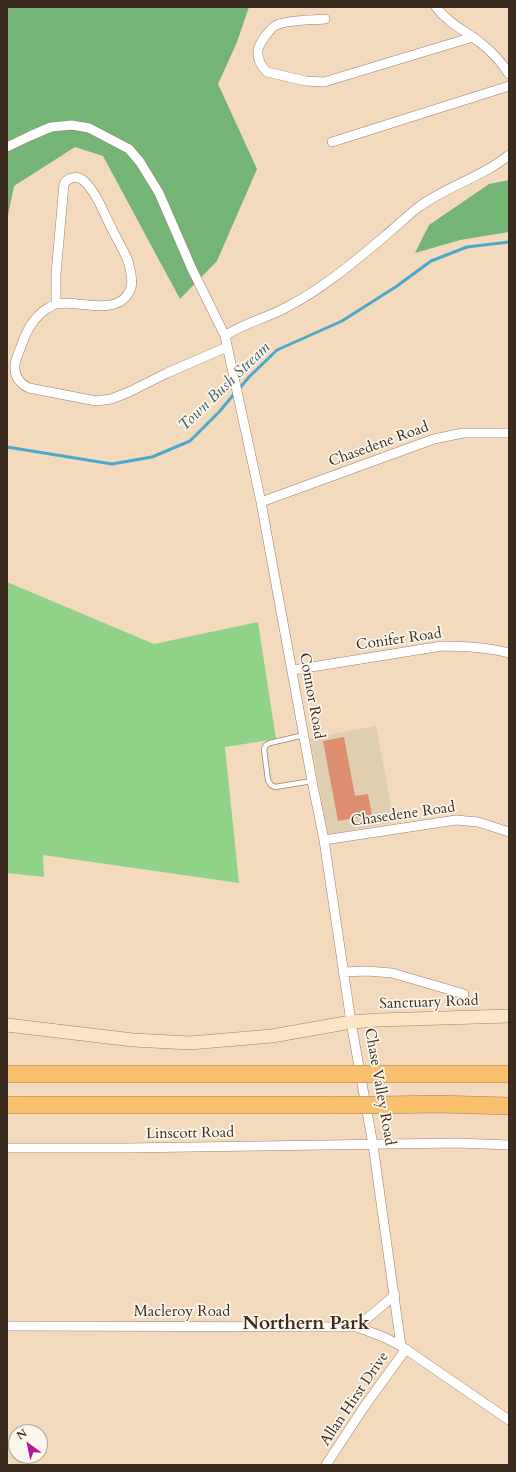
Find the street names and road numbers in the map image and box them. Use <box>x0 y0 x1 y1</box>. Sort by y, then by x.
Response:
street label: Chasedene Road <box>327 419 431 471</box>
street label: Conifer Road <box>355 625 443 655</box>
street label: Connor Road <box>295 651 327 741</box>
street label: Chasedene Road <box>350 799 456 831</box>
street label: Sanctuary Road <box>379 992 479 1014</box>
street label: Chase Valley Road <box>360 1027 398 1147</box>
street label: Linscott Road <box>146 1124 234 1144</box>
street label: Macleroy Road <box>134 1304 230 1322</box>
street label: Allan Hirst Drive <box>317 1349 393 1449</box>

